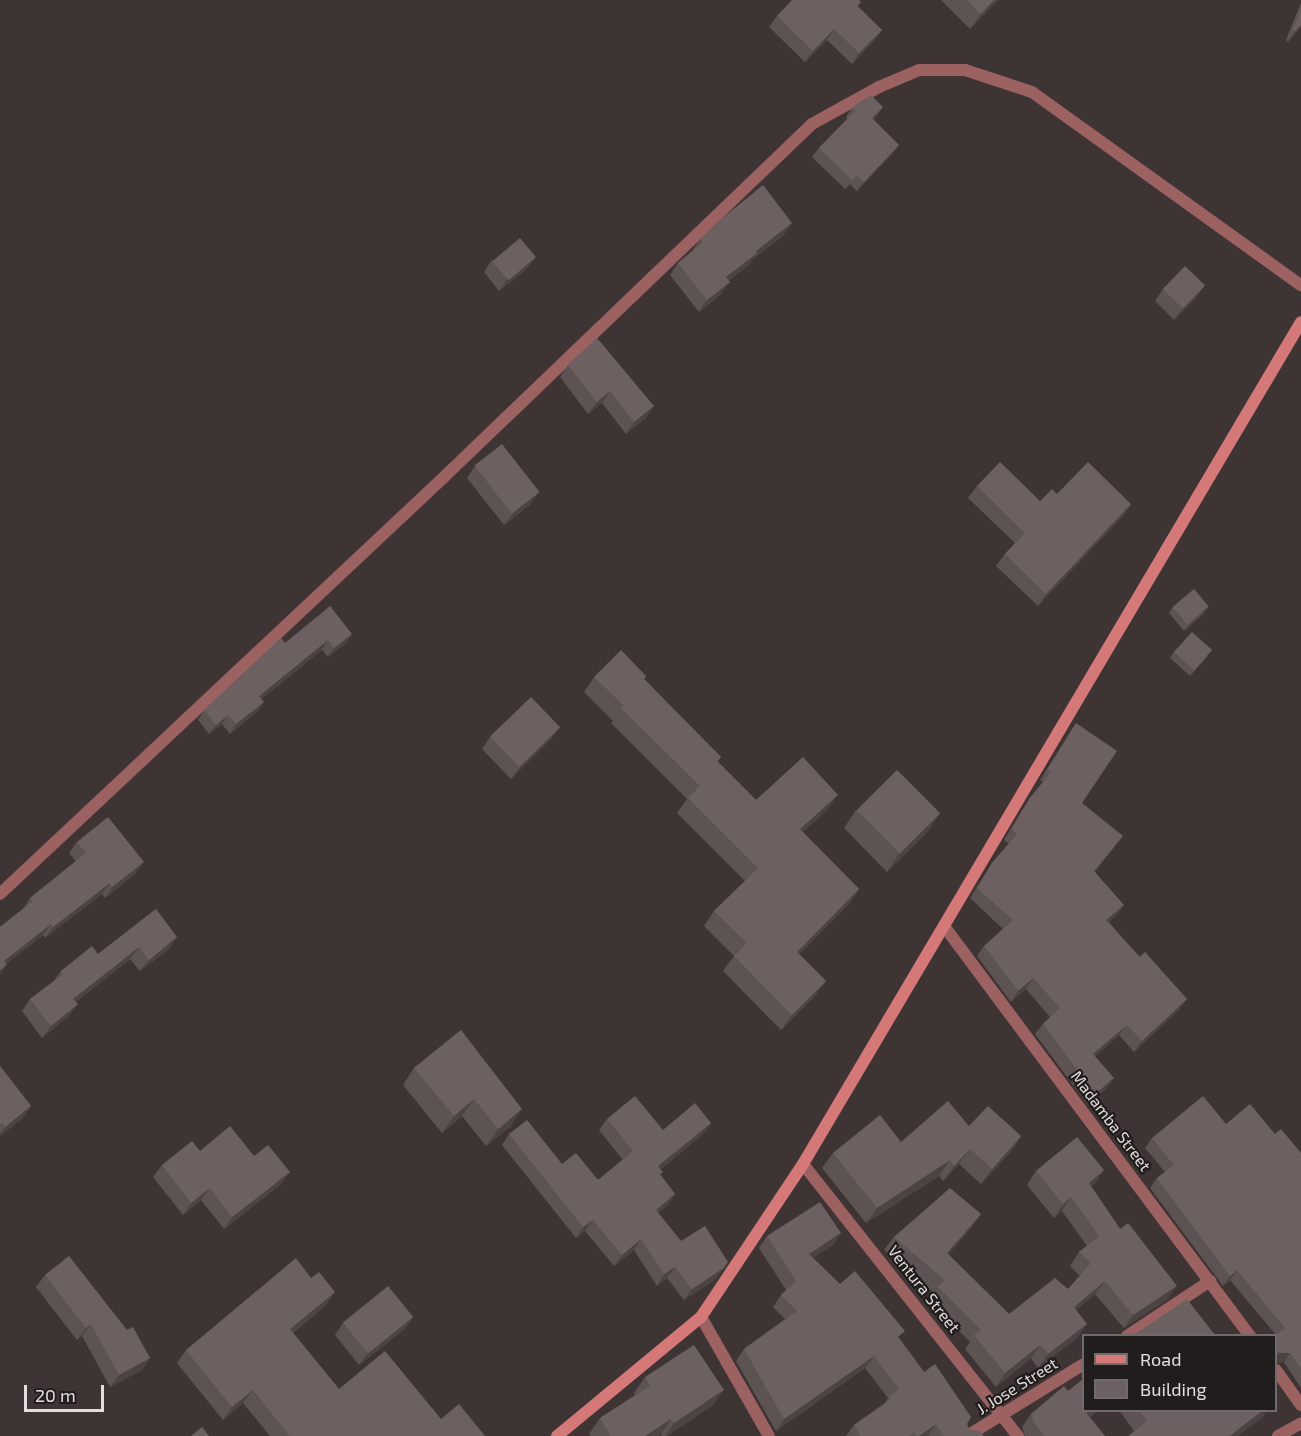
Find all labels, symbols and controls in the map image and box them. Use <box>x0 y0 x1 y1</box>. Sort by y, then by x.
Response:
street label: Madamba Street <box>1067 1067 1155 1175</box>
street label: Ventura Street <box>884 1242 964 1336</box>
legend <box>1082 1334 1277 1412</box>
text: Road <box>1140 1348 1181 1370</box>
street label: J. Jose Street <box>973 1353 1061 1419</box>
scale bar <box>27 1373 106 1411</box>
text: Building <box>1140 1378 1207 1400</box>
text: 20 m <box>35 1384 76 1406</box>

